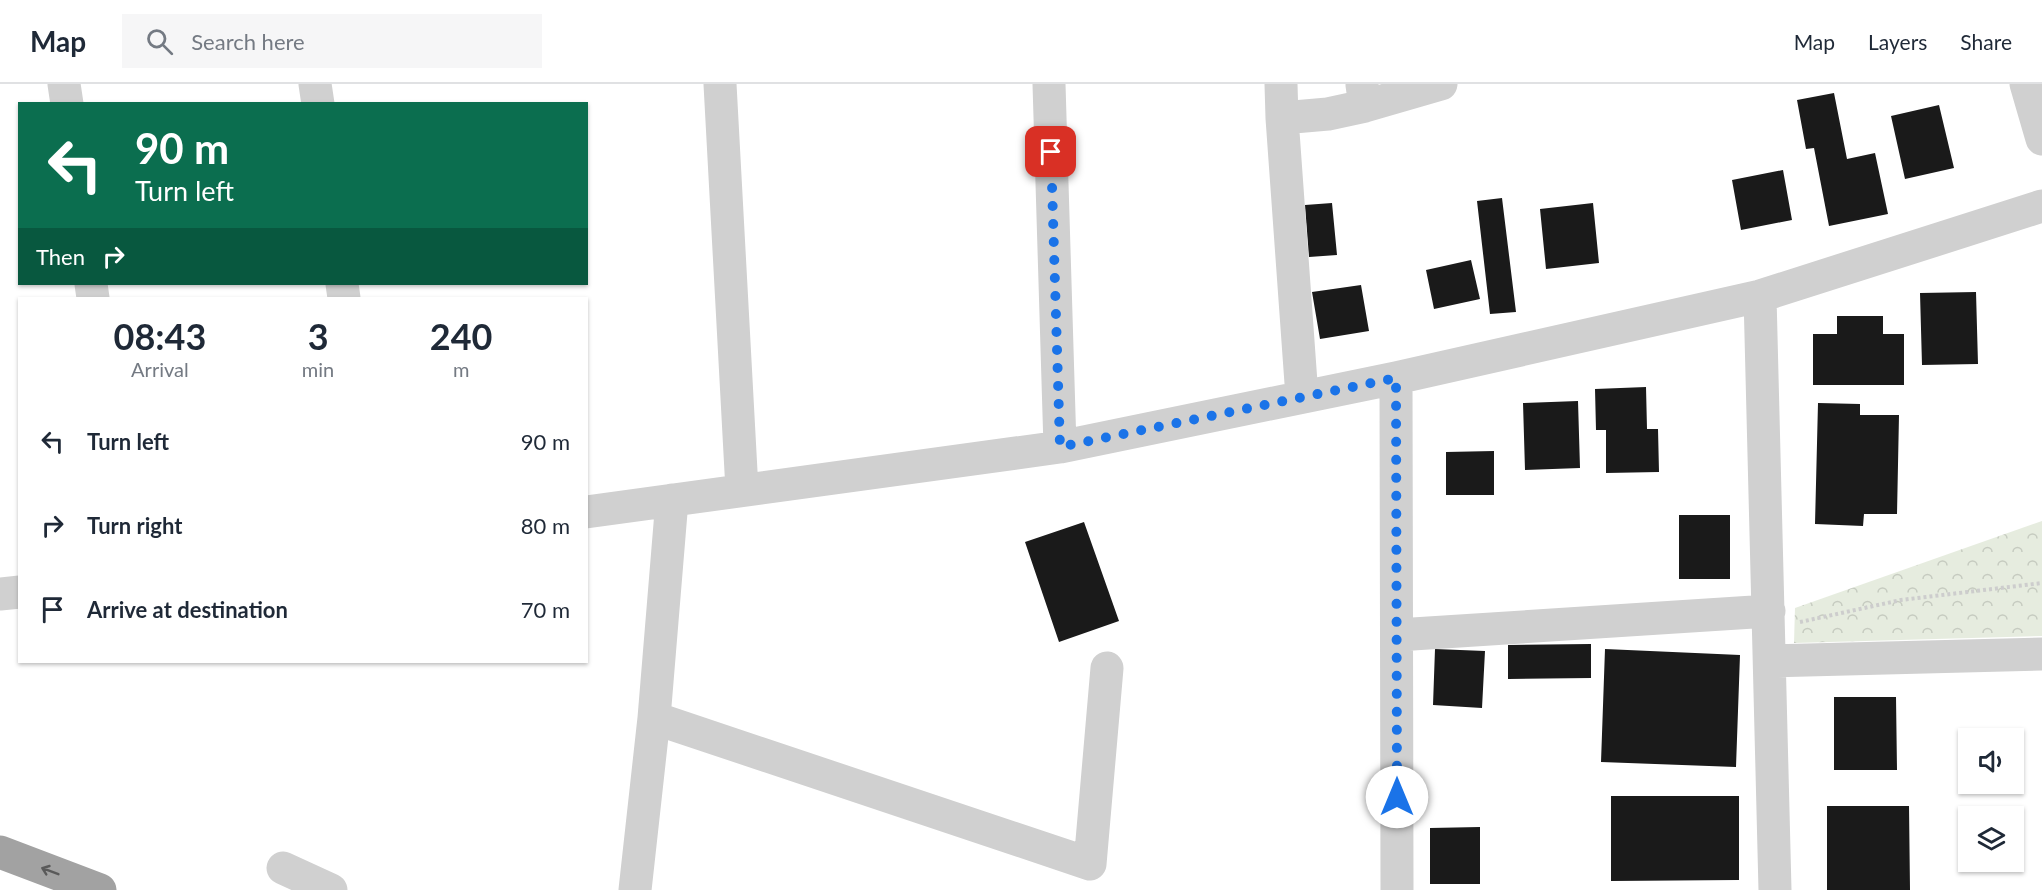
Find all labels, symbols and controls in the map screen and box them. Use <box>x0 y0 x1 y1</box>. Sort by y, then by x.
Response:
search box <box>122 14 542 68</box>
text: Map <box>30 24 86 58</box>
icon: search <box>143 25 176 58</box>
text: Search here <box>191 28 305 55</box>
text: Map <box>1794 29 1835 54</box>
text: Layers <box>1868 29 1927 54</box>
text: Share <box>1960 29 2012 54</box>
text: 90 m <box>135 123 229 173</box>
icon: left <box>36 126 114 204</box>
pin <box>1025 126 1076 177</box>
icon: arrive <box>1034 135 1067 168</box>
text: Turn left <box>135 174 234 207</box>
icon: right <box>97 240 130 273</box>
text: Then <box>36 243 85 270</box>
text: 08:43 <box>114 314 206 358</box>
text: 3 <box>308 314 329 358</box>
text: 240 <box>430 314 492 358</box>
text: Arrival <box>131 357 189 381</box>
text: min <box>302 357 334 381</box>
text: m <box>453 357 469 381</box>
icon: left <box>36 425 69 458</box>
text: Turn left <box>87 428 169 455</box>
text: 90 m <box>521 428 570 455</box>
icon: right <box>36 509 69 542</box>
text: Turn right <box>87 512 182 539</box>
text: 80 m <box>521 512 570 539</box>
icon: arrive <box>36 593 69 626</box>
text: Arrive at destination <box>87 596 288 623</box>
text: 70 m <box>521 596 570 623</box>
map controls <box>1958 728 2024 872</box>
button: sound <box>1958 728 2024 794</box>
position arrow <box>1365 765 1429 829</box>
button: layers <box>1958 806 2024 872</box>
one-way arrow <box>41 865 60 876</box>

